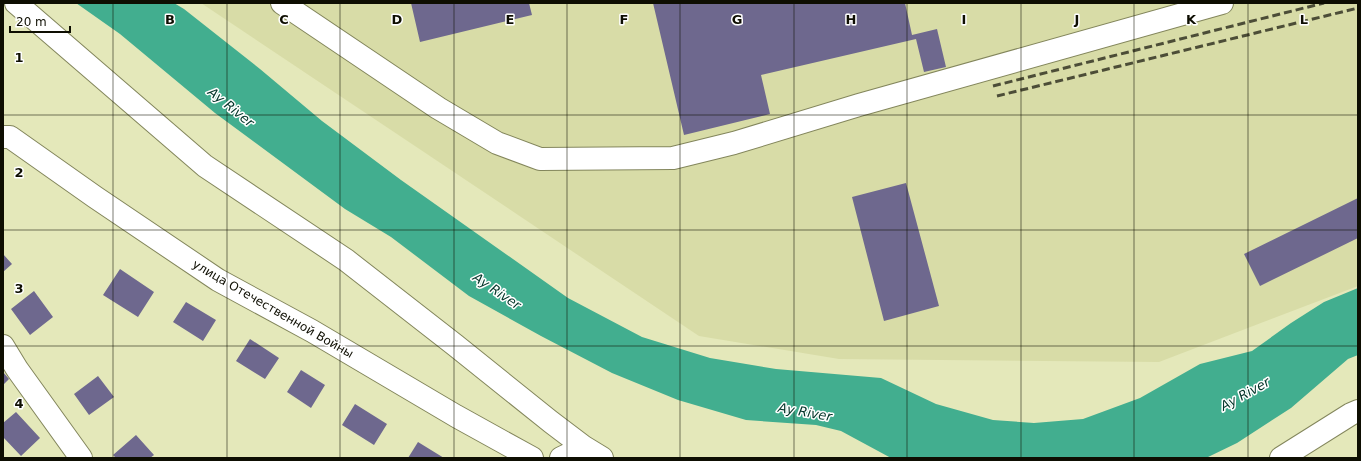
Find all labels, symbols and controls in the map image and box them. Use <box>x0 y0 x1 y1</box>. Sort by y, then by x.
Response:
scale bar <box>10 8 70 34</box>
text: B <box>165 12 175 27</box>
text: C <box>279 12 289 27</box>
text: D <box>392 12 403 27</box>
text: E <box>506 12 514 27</box>
text: F <box>620 12 628 27</box>
text: G <box>732 12 742 27</box>
text: H <box>846 12 856 27</box>
text: I <box>962 12 966 27</box>
text: J <box>1074 12 1079 27</box>
text: K <box>1186 12 1197 27</box>
text: L <box>1300 12 1308 27</box>
text: 20 m <box>16 15 47 29</box>
text: 1 <box>14 50 24 65</box>
water label: Ay River <box>204 83 258 131</box>
text: 2 <box>14 165 24 180</box>
street label: улица Отечественной Войны <box>190 257 356 361</box>
water label: Ay River <box>469 269 525 313</box>
text: 3 <box>14 281 24 296</box>
water label: Ay River <box>1217 373 1274 414</box>
text: 4 <box>14 396 24 411</box>
water label: Ay River <box>776 400 835 424</box>

